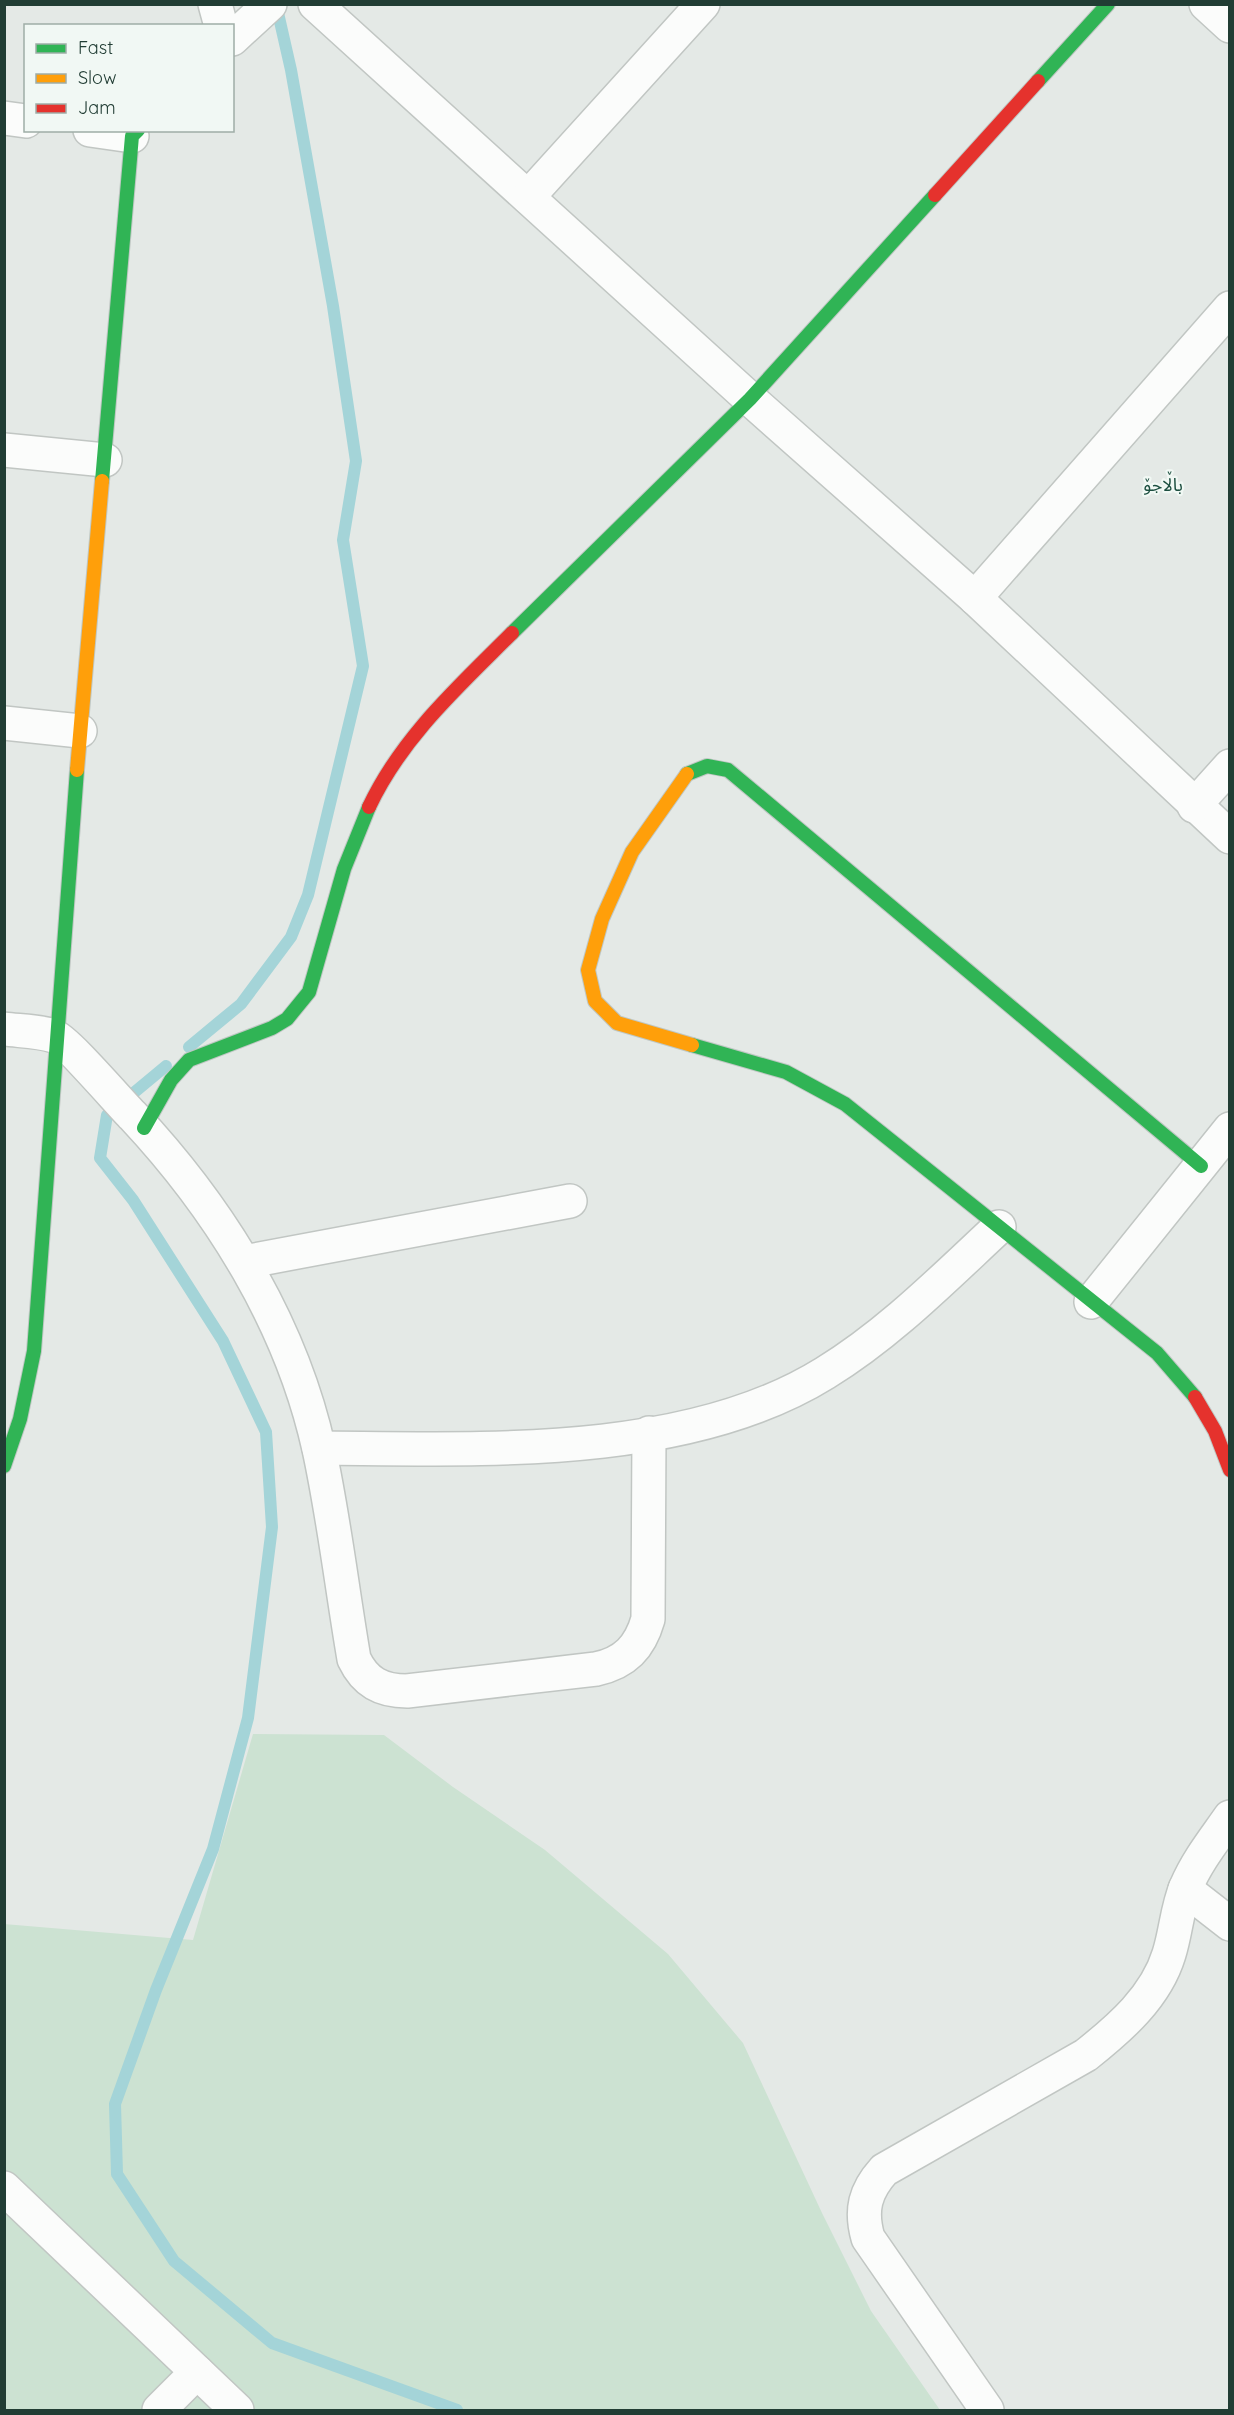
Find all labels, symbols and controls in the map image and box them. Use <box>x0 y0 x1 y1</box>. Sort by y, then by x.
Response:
legend <box>24 24 234 132</box>
text: Fast <box>78 36 113 59</box>
text: Slow <box>78 66 116 89</box>
text: Jam <box>78 96 116 119</box>
district label: باڵاجۆ <box>1143 471 1183 496</box>

